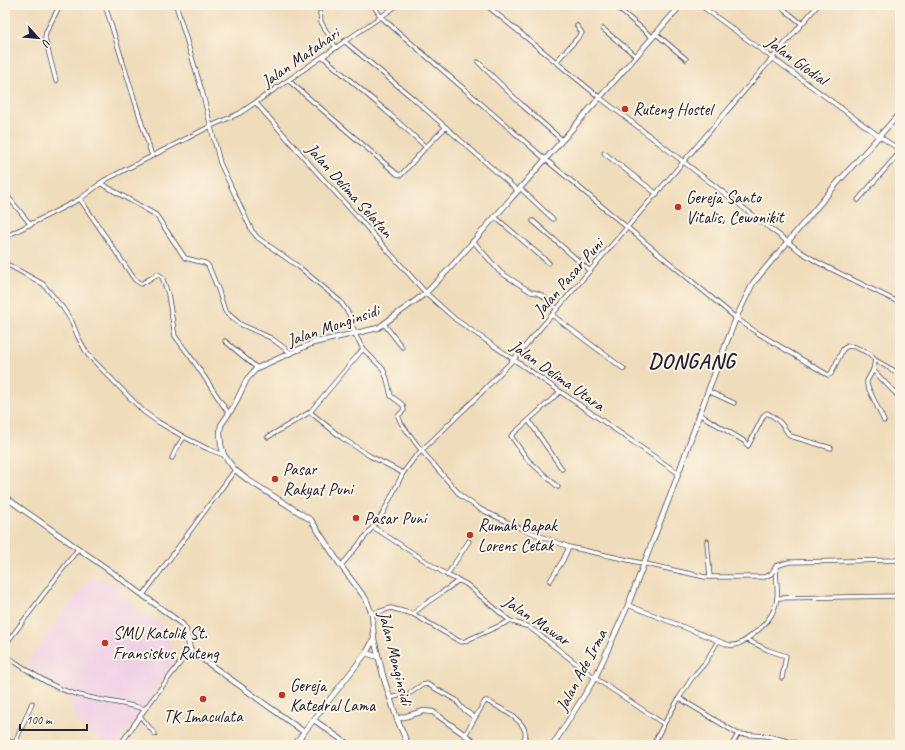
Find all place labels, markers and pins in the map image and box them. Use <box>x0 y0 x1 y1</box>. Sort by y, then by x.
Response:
place label: Ruteng Hostel <box>633 99 715 120</box>
marker: Ruteng Hostel <box>620 104 630 114</box>
place label: Gereja Santo Vitalis, Cewonikit <box>686 187 786 228</box>
marker: Gereja Santo Vitalis, Cewonikit <box>673 202 683 212</box>
place label: Pasar Rakyat Puni <box>283 459 354 500</box>
marker: Pasar Rakyat Puni <box>270 474 280 484</box>
place label: Pasar Puni <box>364 508 428 529</box>
marker: Pasar Puni <box>351 513 361 523</box>
place label: Rumah Bapak Lorens Cetak <box>478 515 559 556</box>
marker: Rumah Bapak Lorens Cetak <box>465 530 475 540</box>
place label: SMU Katolik St. Fransiskus Ruteng <box>113 623 220 664</box>
marker: SMU Katolik St. Fransiskus Ruteng <box>100 638 110 648</box>
place label: Gereja Katedral Lama <box>290 675 376 716</box>
marker: Gereja Katedral Lama <box>277 690 287 700</box>
marker: TK Imaculata <box>198 694 208 704</box>
place label: TK Imaculata <box>163 706 244 727</box>

